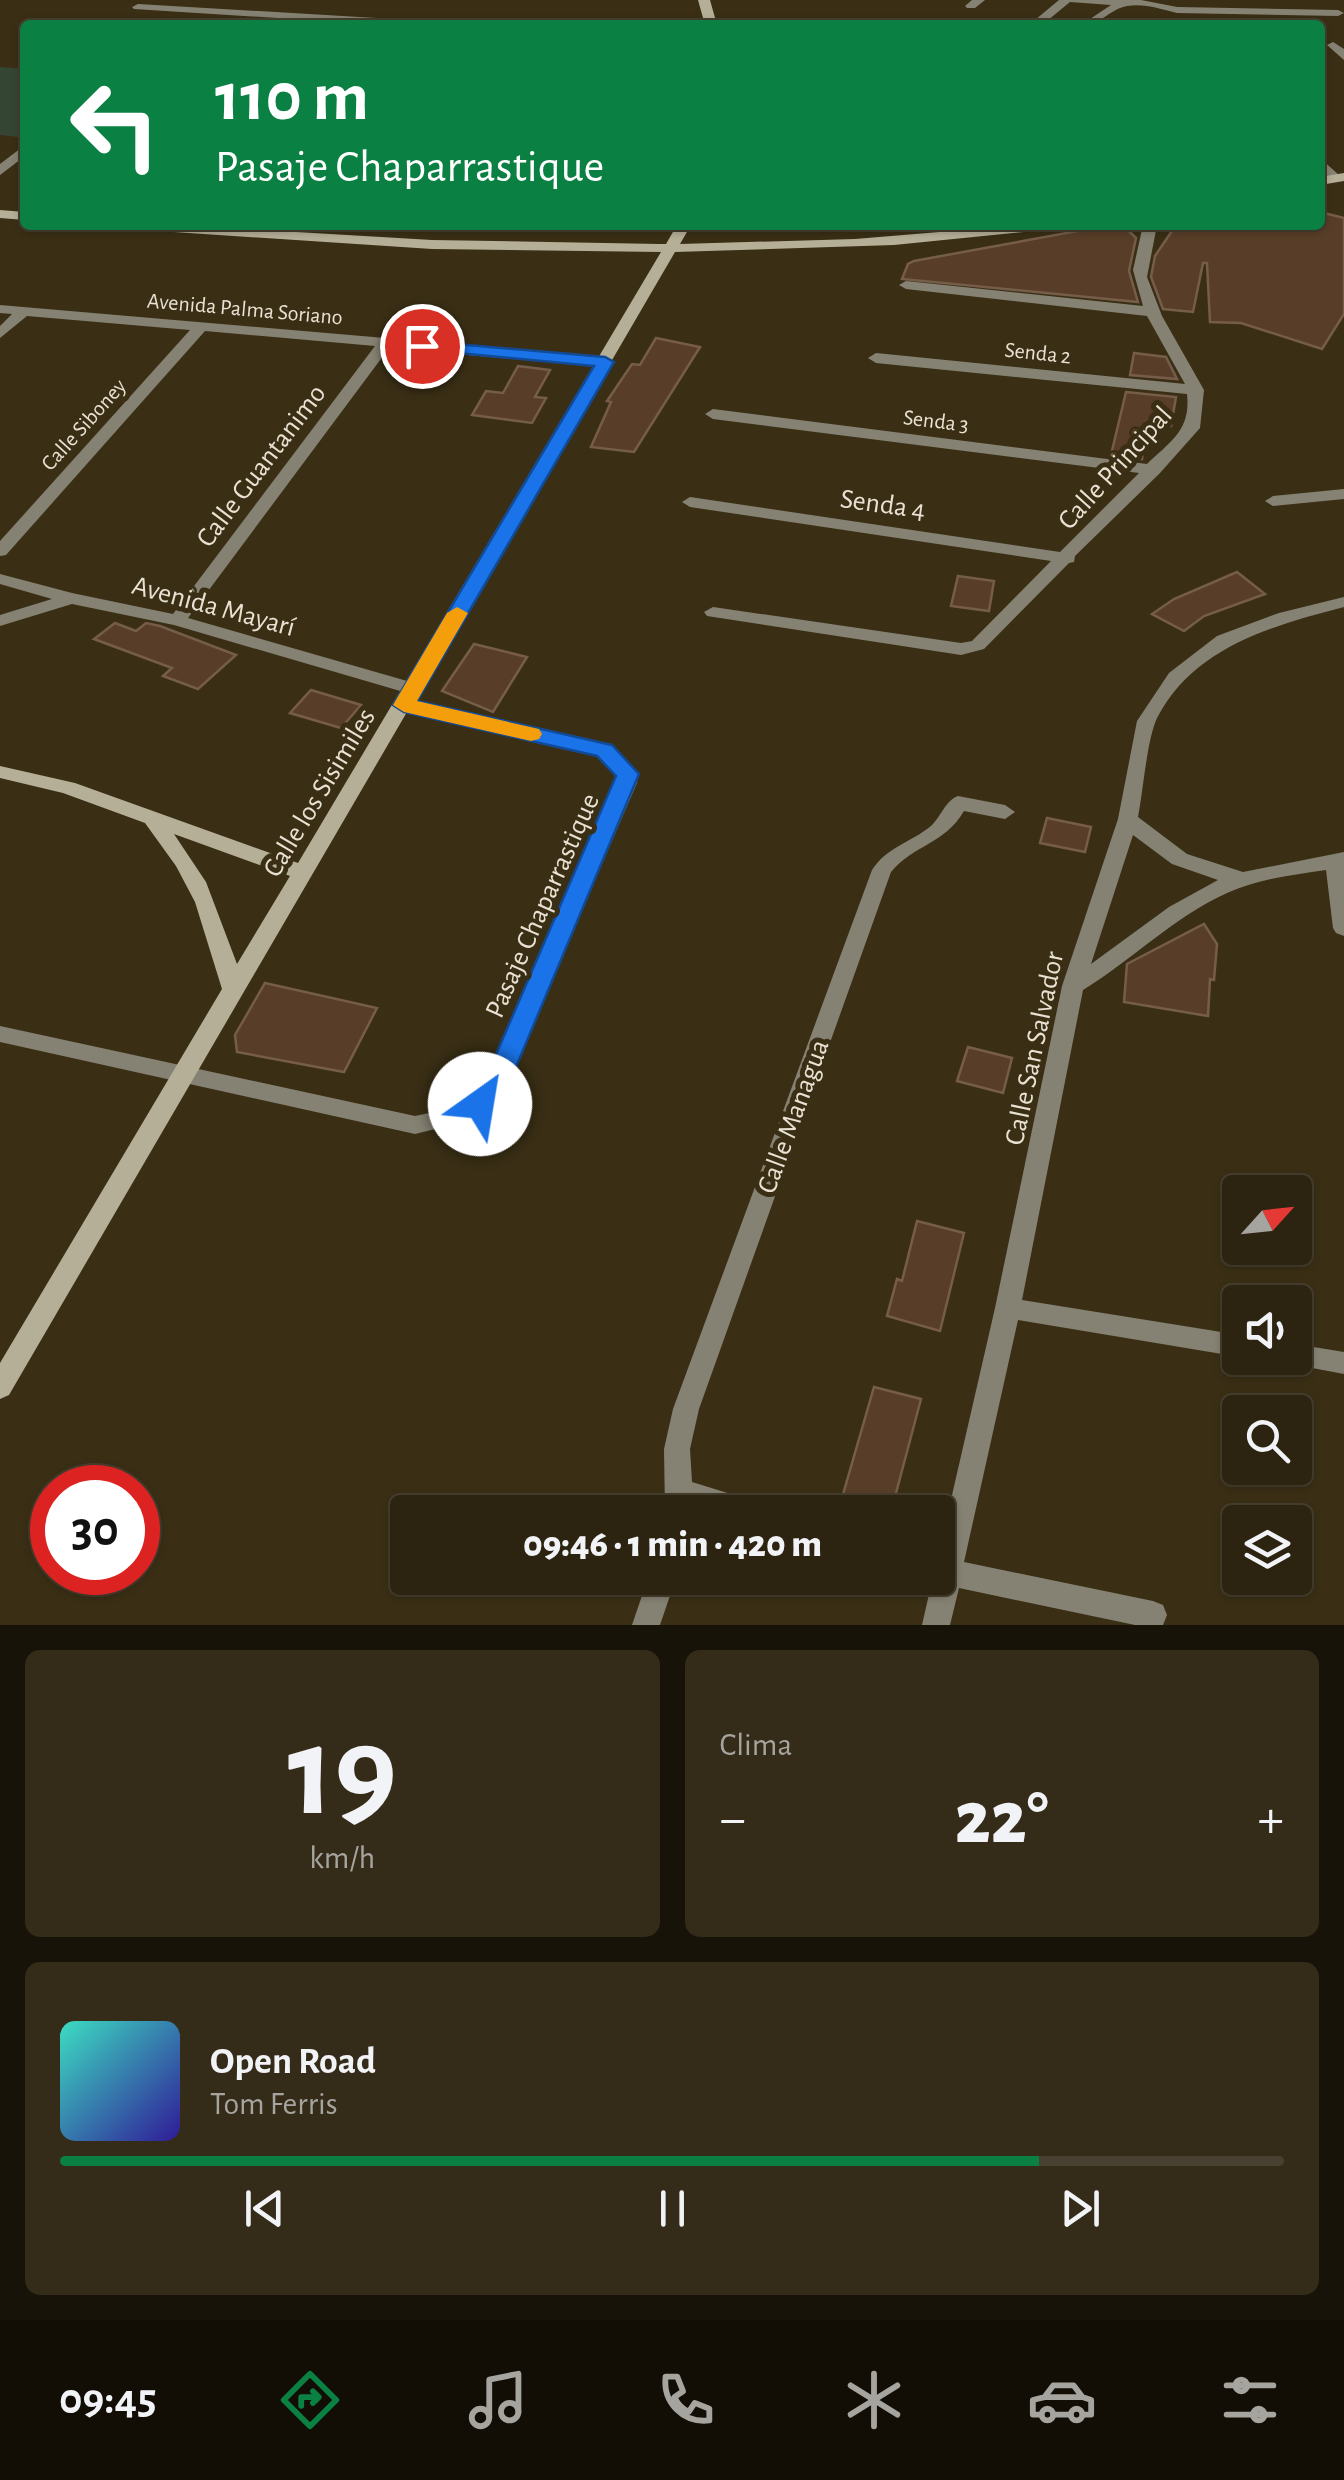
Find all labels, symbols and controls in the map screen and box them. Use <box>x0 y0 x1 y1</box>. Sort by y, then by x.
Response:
icon: left <box>50 60 180 190</box>
text: 110 m <box>215 63 369 133</box>
text: Pasaje Chaparrastique <box>215 145 604 190</box>
street label: Avenida Palma Soriano <box>146 289 344 329</box>
pin <box>380 304 465 389</box>
icon: arrive <box>395 319 450 374</box>
street label: Senda 2 <box>1004 339 1072 367</box>
street label: Calle Siboney <box>37 374 131 475</box>
street label: Calle Guantanimo <box>192 380 332 553</box>
street label: Calle Principal <box>1053 401 1178 535</box>
street label: Senda 3 <box>902 406 970 436</box>
street label: Senda 4 <box>838 485 927 525</box>
street label: Avenida Mayarí <box>129 572 298 642</box>
street label: Calle los Sisimiles <box>259 704 381 882</box>
street label: Pasaje Chaparrastique <box>481 789 605 1022</box>
street label: Calle San Salvador <box>1001 949 1069 1148</box>
street label: Calle Managua <box>753 1036 835 1197</box>
position arrow <box>428 1052 532 1156</box>
north arrow <box>1222 1175 1312 1265</box>
map controls <box>1222 1175 1312 1595</box>
button: sound <box>1222 1285 1312 1375</box>
button: search <box>1222 1395 1312 1485</box>
speed limit sign: 30 <box>30 1465 160 1595</box>
button: layers <box>1222 1505 1312 1595</box>
text: 09:46 · 1 min · 420 m <box>523 1526 822 1564</box>
text: 19 <box>287 1709 397 1839</box>
text: Clima <box>720 1729 792 1761</box>
text: 22° <box>955 1782 1049 1857</box>
text: − <box>720 1792 746 1847</box>
text: + <box>1258 1792 1284 1847</box>
text: km/h <box>309 1842 375 1874</box>
text: Open Road <box>210 2043 376 2081</box>
text: Tom Ferris <box>210 2088 338 2120</box>
icon: previous <box>237 2181 292 2236</box>
icon: pause <box>645 2181 700 2236</box>
icon: next <box>1053 2181 1108 2236</box>
icon: directions <box>275 2365 345 2435</box>
icon: music <box>463 2365 533 2435</box>
icon: phone <box>651 2365 721 2435</box>
icon: climate <box>839 2365 909 2435</box>
icon: car <box>1027 2365 1097 2435</box>
icon: filters <box>1215 2365 1285 2435</box>
text: 09:45 <box>59 2377 157 2422</box>

